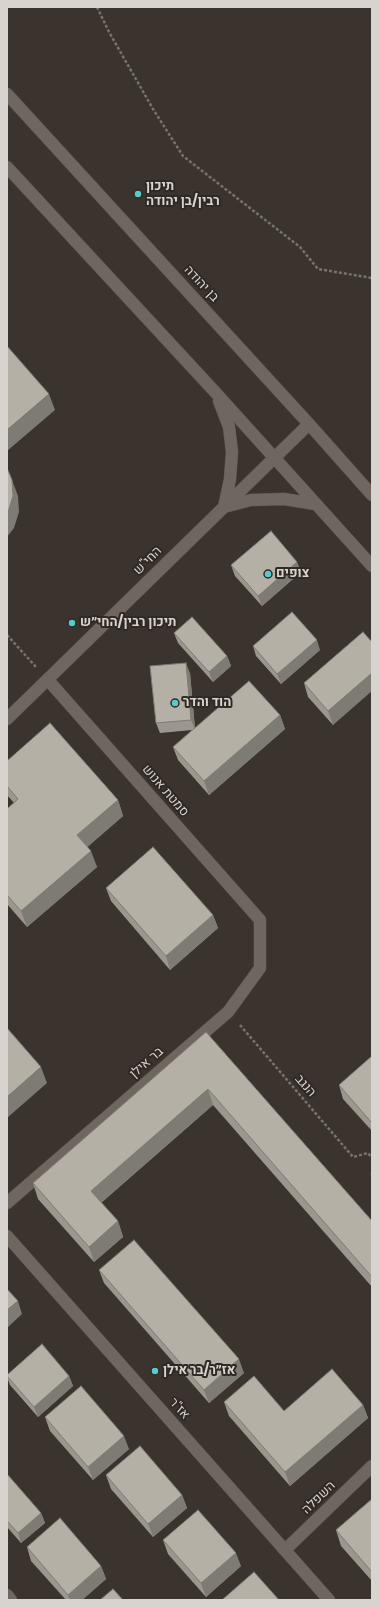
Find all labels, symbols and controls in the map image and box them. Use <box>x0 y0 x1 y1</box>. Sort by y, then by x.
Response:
place label: תיכון רבין/בן יהודה <box>146 179 220 210</box>
marker: תיכון רבין/בן יהודה <box>133 189 143 199</box>
street label: בן יהודה <box>180 263 222 305</box>
street label: החי"ש <box>131 544 165 578</box>
place label: צופים <box>276 566 309 582</box>
marker: צופים <box>263 569 273 579</box>
place label: תיכון רבין/החי״ש <box>80 615 176 631</box>
marker: תיכון רבין/החי״ש <box>67 618 77 628</box>
place label: הוד והדר <box>183 695 231 711</box>
marker: הוד והדר <box>170 698 180 708</box>
street label: סמטת אנוש <box>138 762 192 820</box>
street label: בר אילן <box>127 1044 167 1082</box>
street label: הנגב <box>291 1072 319 1100</box>
place label: אז״ר/בר אילן <box>163 1363 235 1379</box>
marker: אז״ר/בר אילן <box>150 1366 160 1376</box>
street label: אז"ר <box>165 1395 193 1423</box>
street label: השפלה <box>299 1478 339 1518</box>

